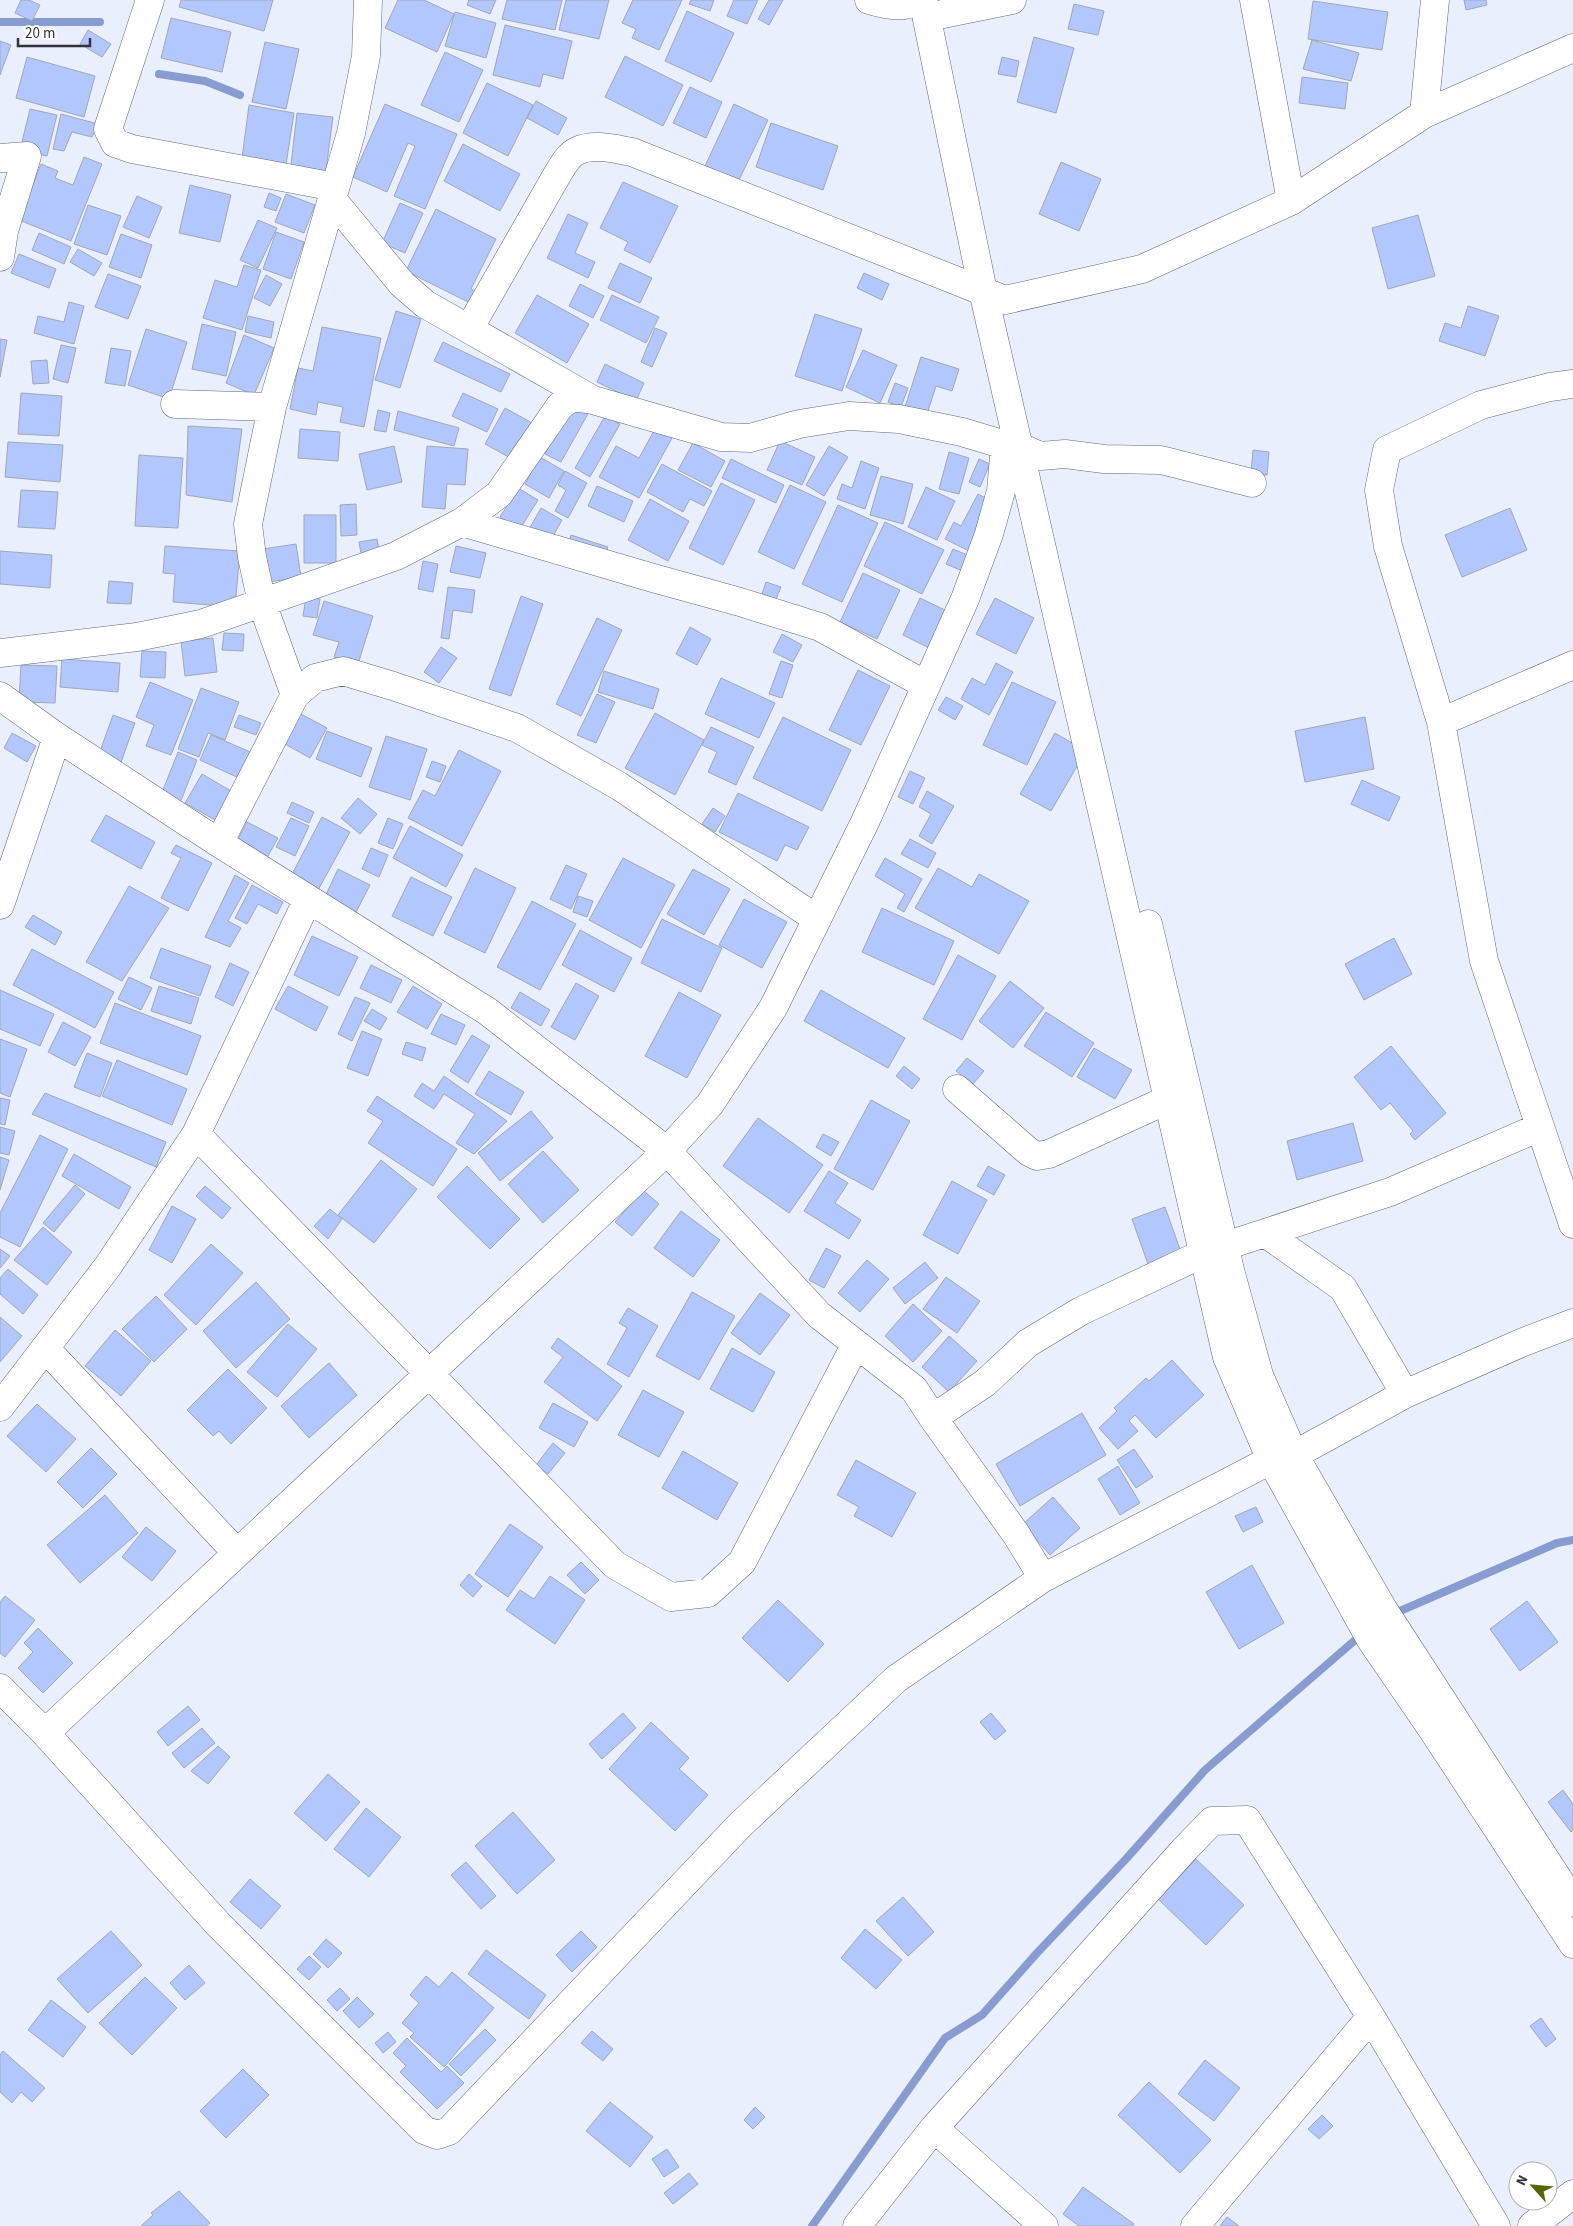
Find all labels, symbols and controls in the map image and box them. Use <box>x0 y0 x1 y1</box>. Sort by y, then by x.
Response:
scale bar <box>18 15 90 47</box>
text: 20 m <box>25 23 55 44</box>
north arrow <box>1508 2161 1558 2211</box>
text: N <box>1511 2172 1533 2189</box>

